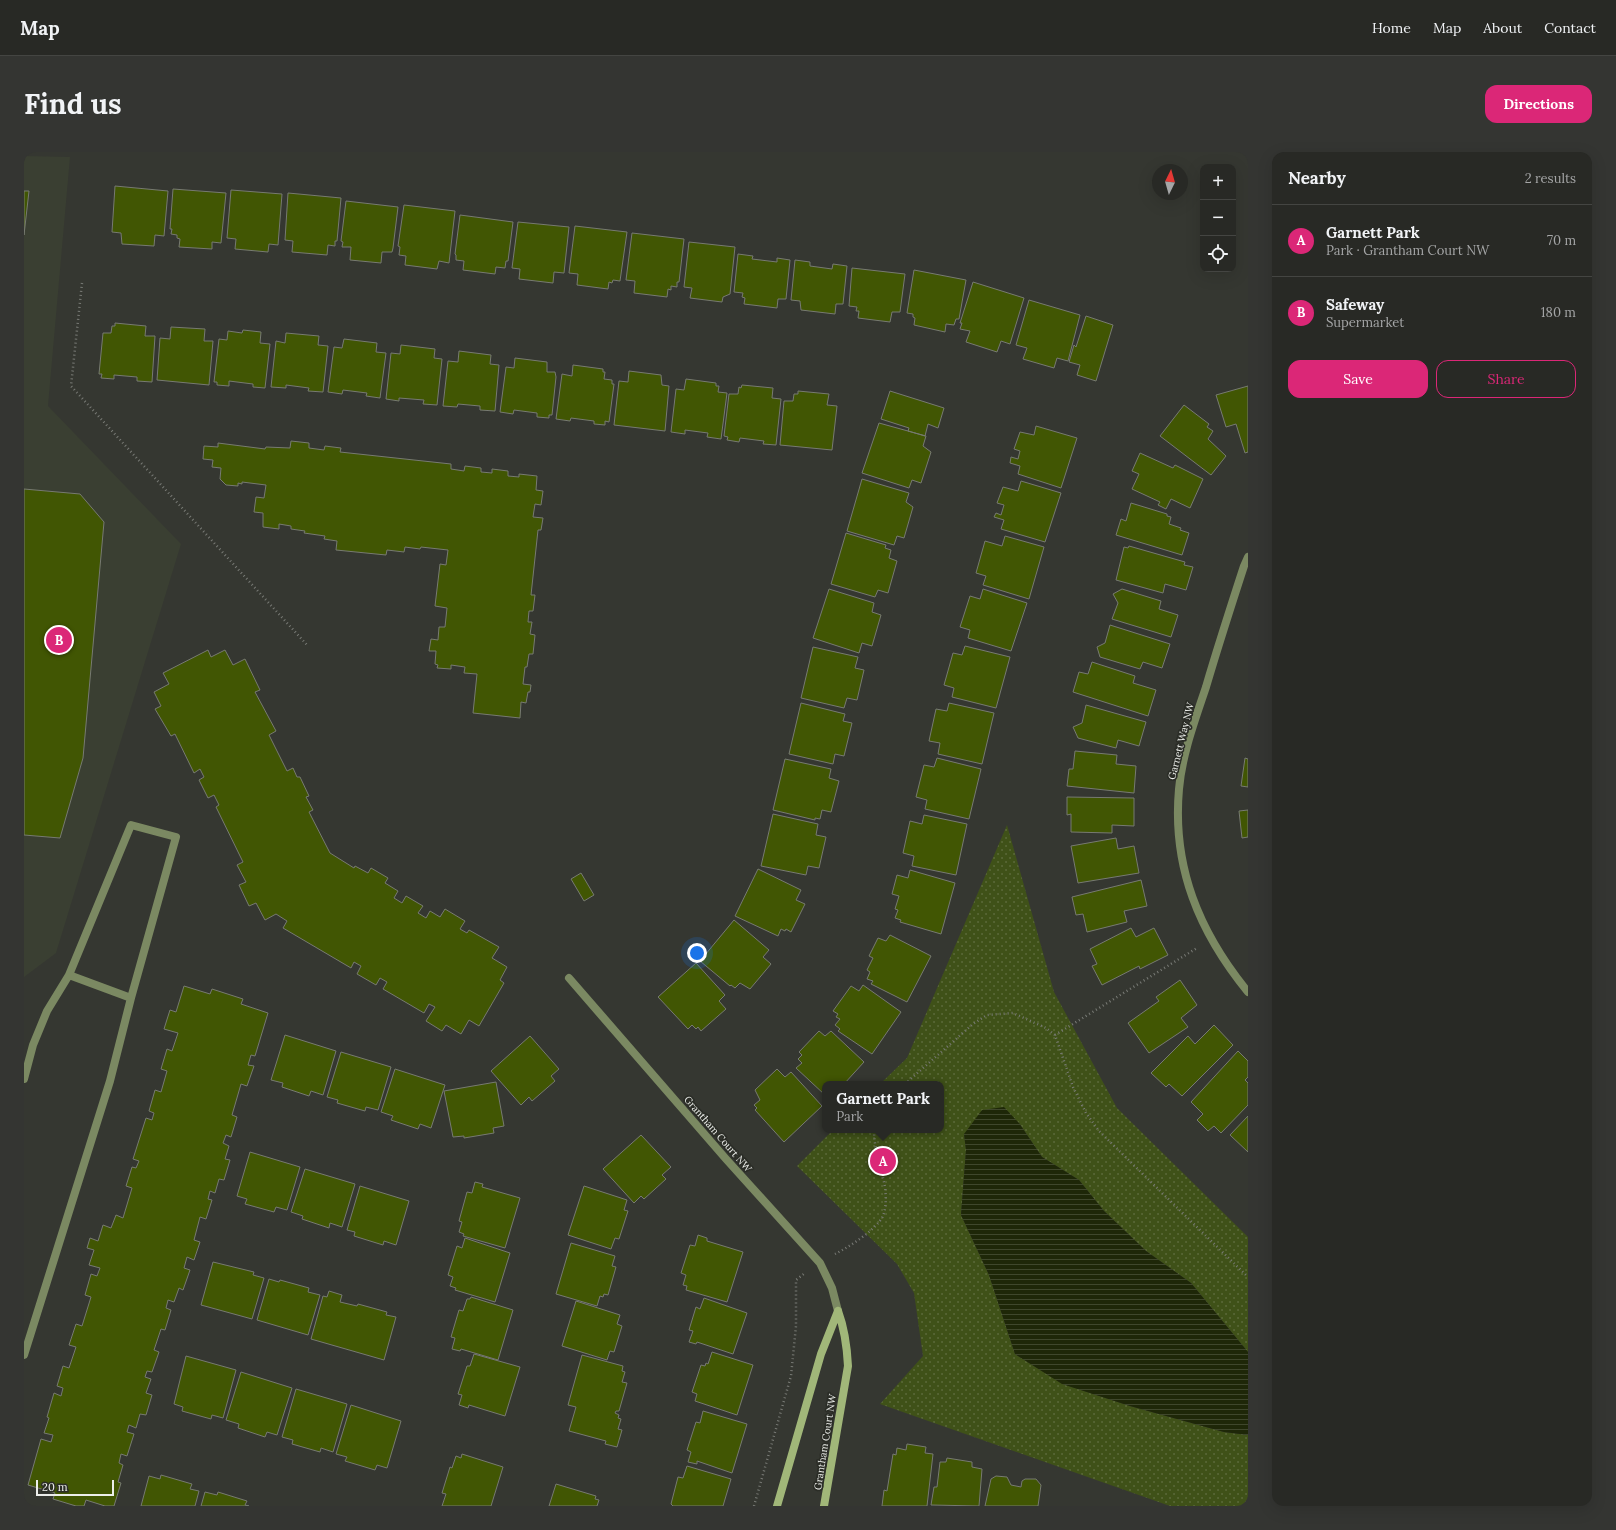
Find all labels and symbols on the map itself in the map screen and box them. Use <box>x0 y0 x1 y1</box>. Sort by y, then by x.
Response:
north arrow <box>1152 164 1188 200</box>
pin: B <box>46 625 72 655</box>
street label: Garnett Way NW <box>1165 700 1197 781</box>
your location <box>687 943 707 963</box>
street label: Grantham Court NW <box>681 1093 755 1176</box>
pin: A <box>870 1146 896 1176</box>
street label: Grantham Court NW <box>811 1392 839 1491</box>
scale bar <box>36 1478 114 1497</box>

